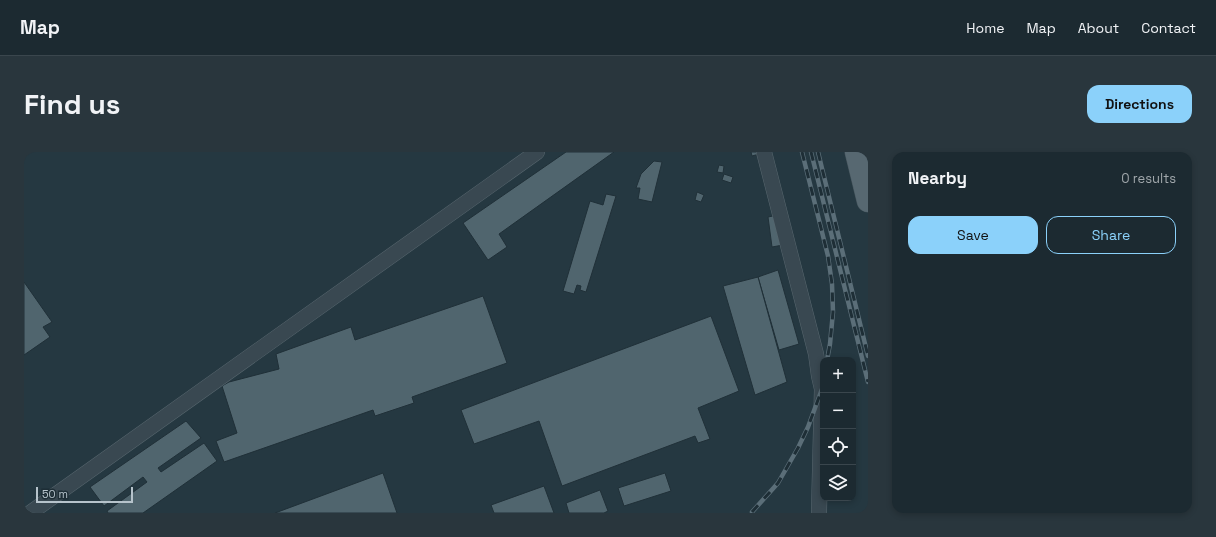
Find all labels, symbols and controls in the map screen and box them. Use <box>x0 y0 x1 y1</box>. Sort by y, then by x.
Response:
text: Map <box>20 15 60 40</box>
text: Home <box>966 19 1004 37</box>
text: Map <box>1026 19 1056 37</box>
text: About <box>1078 19 1119 37</box>
text: Contact <box>1141 19 1196 37</box>
button: Directions <box>1087 85 1192 123</box>
text: Find us <box>24 86 121 122</box>
text: Nearby <box>908 167 967 189</box>
text: 0 results <box>1121 170 1176 187</box>
button: Save <box>908 216 1038 254</box>
button: Share <box>1046 216 1176 254</box>
map controls <box>820 357 856 501</box>
button: + <box>820 357 856 393</box>
button: − <box>820 393 856 429</box>
button: locate <box>820 429 856 465</box>
button: layers <box>820 465 856 501</box>
scale bar <box>36 485 133 504</box>
text: 50 m <box>42 487 68 501</box>

